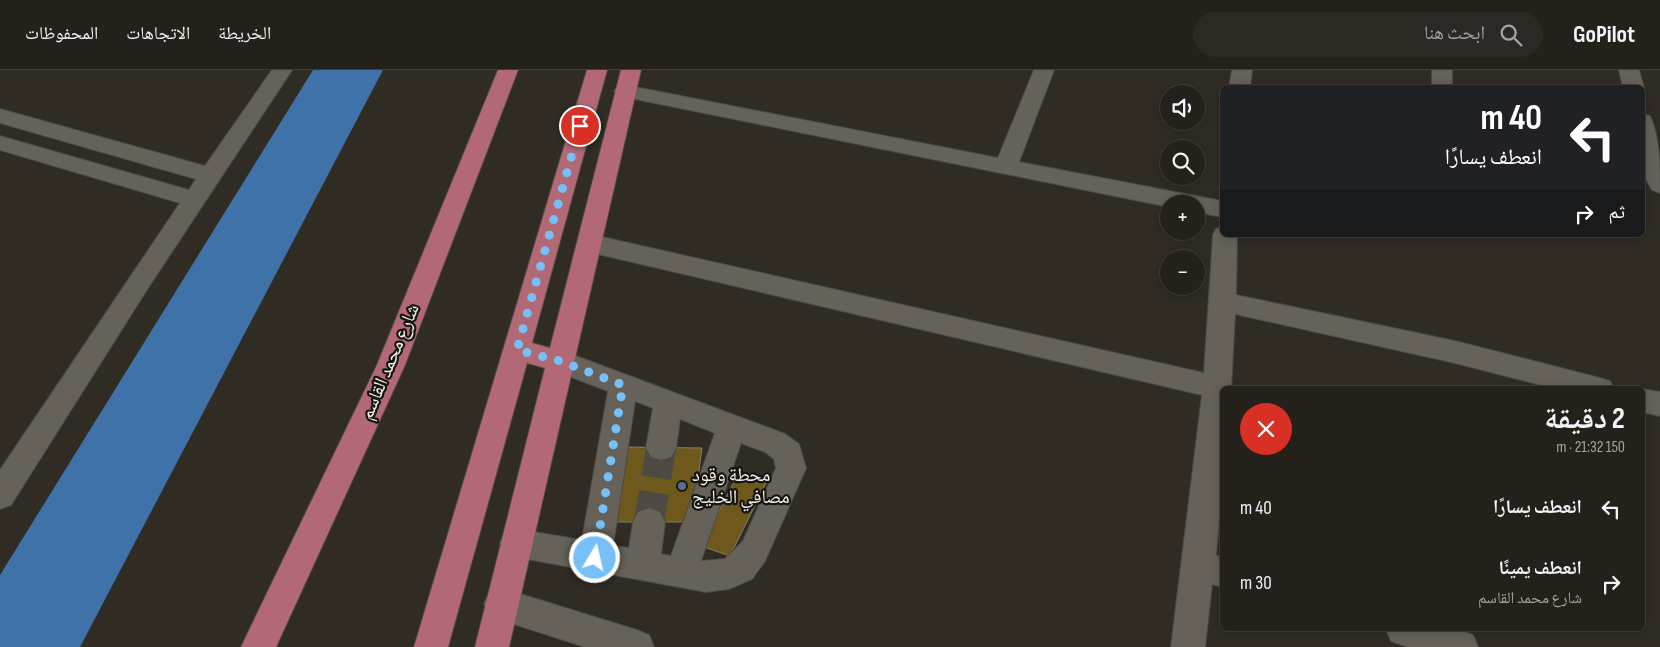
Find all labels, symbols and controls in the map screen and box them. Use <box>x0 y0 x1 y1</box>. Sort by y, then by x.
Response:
search box <box>1193 12 1543 57</box>
text: GoPilot <box>1573 20 1635 49</box>
icon: search <box>1497 21 1525 49</box>
text: ابحث هنا <box>1424 22 1485 45</box>
text: المحفوظات <box>25 23 98 44</box>
text: الاتجاهات <box>126 23 190 44</box>
text: الخريطة <box>218 23 271 44</box>
map controls <box>1160 85 1205 295</box>
button: sound <box>1160 85 1205 130</box>
text: 40 m <box>1480 97 1542 140</box>
pin <box>559 105 601 147</box>
icon: left <box>1560 105 1625 170</box>
icon: arrive <box>566 112 594 140</box>
button: search <box>1160 140 1205 185</box>
text: انعطف يسارًا <box>1445 144 1542 171</box>
button: + <box>1160 195 1205 240</box>
icon: right <box>1570 200 1598 228</box>
text: ثم <box>1608 201 1625 224</box>
button: − <box>1160 250 1205 295</box>
street label: شارع محمد القاسم <box>355 301 425 423</box>
text: 2 دقيقة <box>1544 401 1625 437</box>
button: close <box>1240 403 1292 455</box>
text: 150 m · 21:32 <box>1556 438 1625 457</box>
place label: محطة وقود مصافي الخليج <box>692 464 790 511</box>
marker: محطة وقود مصافي الخليج <box>676 480 688 492</box>
icon: left <box>1597 495 1625 523</box>
text: انعطف يسارًا <box>1493 496 1582 519</box>
text: 40 m <box>1240 497 1272 520</box>
position arrow <box>568 531 620 583</box>
text: انعطف يمينًا <box>1498 557 1582 580</box>
icon: right <box>1597 570 1625 598</box>
text: 30 m <box>1240 572 1272 595</box>
text: شارع محمد القاسم <box>1478 589 1582 608</box>

